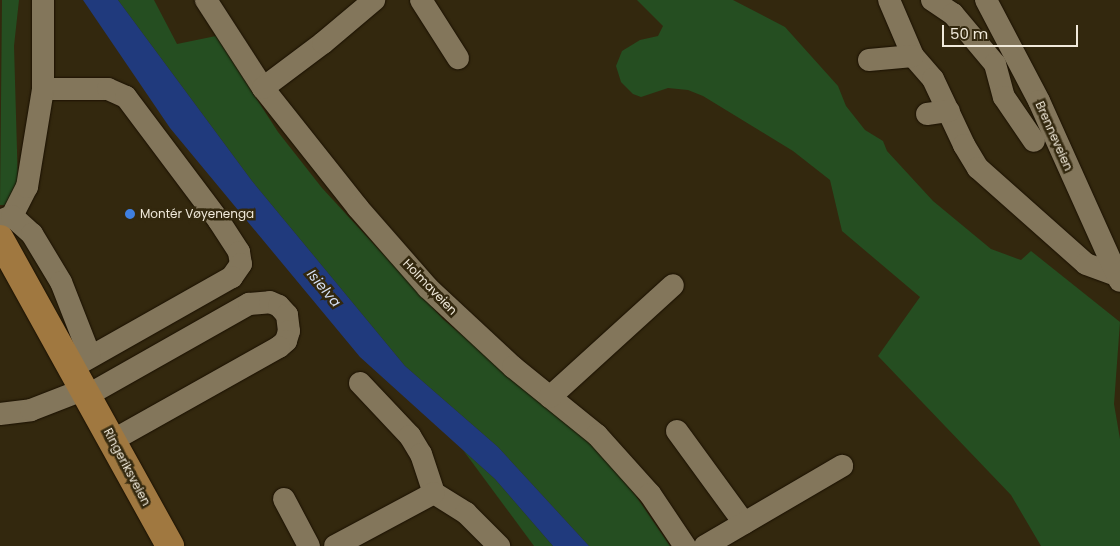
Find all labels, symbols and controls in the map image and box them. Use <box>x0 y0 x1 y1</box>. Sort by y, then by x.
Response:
scale bar <box>945 15 1081 47</box>
text: 50 m <box>950 23 988 44</box>
street label: Brenneveien <box>1032 99 1076 173</box>
place label: Montér Vøyenenga <box>140 207 254 221</box>
marker: Montér Vøyenenga <box>124 208 136 220</box>
street label: Holmaveien <box>400 256 460 318</box>
water label: Isielva <box>304 266 344 310</box>
street label: Ringeriksveien <box>101 426 153 508</box>

